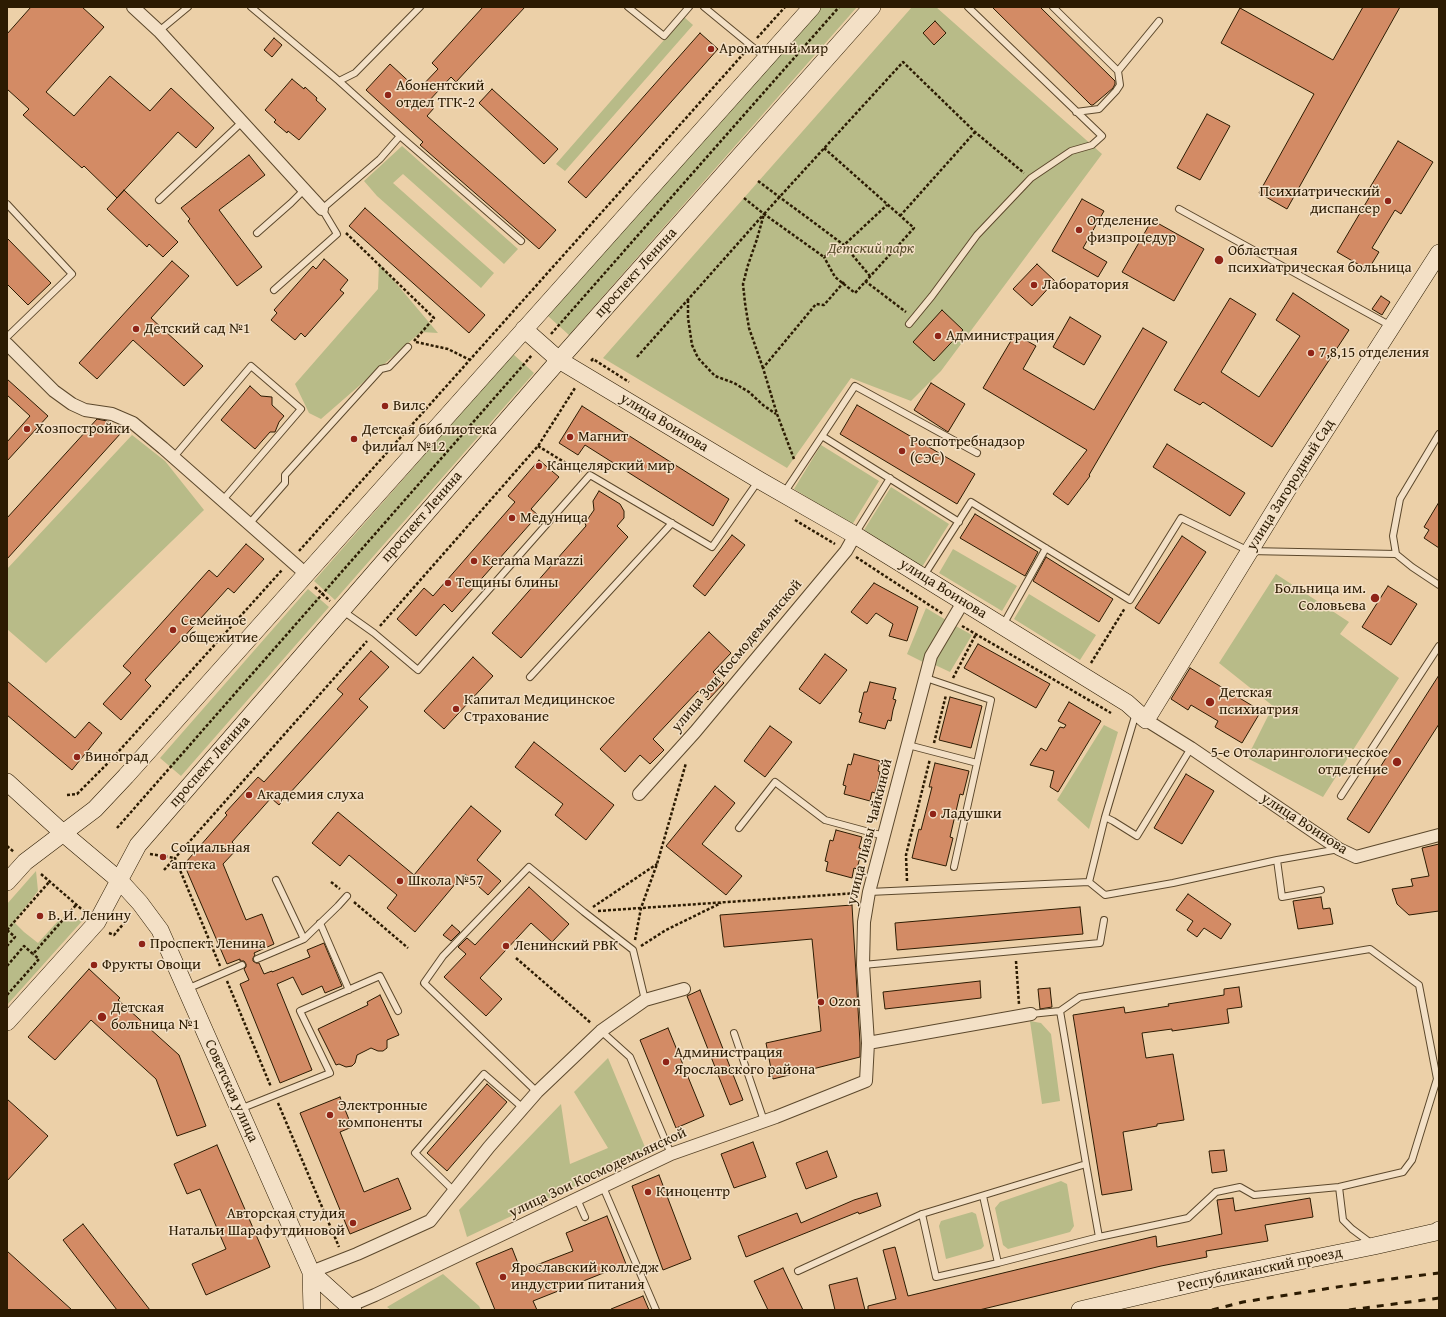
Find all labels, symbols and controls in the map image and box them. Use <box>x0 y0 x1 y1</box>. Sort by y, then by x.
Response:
place label: Ароматный мир <box>719 40 828 58</box>
marker: Ароматный мир <box>706 44 716 54</box>
place label: Абонентский отдел ТГК-2 <box>396 77 484 112</box>
marker: Абонентский отдел ТГК-2 <box>383 90 393 100</box>
place label: Психиатрический диспансер <box>1259 183 1380 218</box>
marker: Психиатрический диспансер <box>1383 196 1393 206</box>
place label: Отделение физпроцедур <box>1087 212 1176 247</box>
street label: проспект Ленина <box>591 224 681 322</box>
marker: Отделение физпроцедур <box>1074 225 1084 235</box>
park label: Детский парк <box>828 240 914 258</box>
place label: Областная психиатрическая больница <box>1228 242 1412 277</box>
marker: Областная психиатрическая больница <box>1213 254 1225 266</box>
place label: Лаборатория <box>1042 276 1129 294</box>
marker: Лаборатория <box>1029 280 1039 290</box>
place label: Детский сад №1 <box>144 320 250 338</box>
marker: Детский сад №1 <box>131 324 141 334</box>
place label: Администрация <box>946 327 1055 345</box>
marker: Администрация <box>933 331 943 341</box>
place label: 7,8,15 отделения <box>1319 344 1429 362</box>
marker: 7,8,15 отделения <box>1306 348 1316 358</box>
street label: улица Воинова <box>617 390 711 456</box>
place label: Вилс <box>393 397 425 415</box>
marker: Вилс <box>380 401 390 411</box>
street label: улица Загородный Сад <box>1243 416 1339 554</box>
place label: Хозпостройки <box>35 420 130 438</box>
place label: Детская библиотека филиал №12 <box>362 421 497 456</box>
marker: Хозпостройки <box>22 424 32 434</box>
place label: Магнит <box>578 428 628 446</box>
marker: Магнит <box>565 432 575 442</box>
place label: Роспотребнадзор (СЭС) <box>910 433 1025 468</box>
marker: Детская библиотека филиал №12 <box>349 434 359 444</box>
marker: Роспотребнадзор (СЭС) <box>897 446 907 456</box>
place label: Канцелярский мир <box>547 457 675 475</box>
marker: Канцелярский мир <box>534 461 544 471</box>
street label: проспект Ленина <box>378 468 466 566</box>
place label: Медуница <box>520 509 588 527</box>
marker: Медуница <box>507 513 517 523</box>
place label: Kerama Marazzi <box>482 552 584 570</box>
street label: улица Воинова <box>896 555 990 623</box>
marker: Kerama Marazzi <box>469 556 479 566</box>
place label: Тещины блины <box>456 574 559 592</box>
street label: улица Зои Космодемьянской <box>668 576 806 736</box>
marker: Тещины блины <box>443 578 453 588</box>
place label: Больница им. Соловьева <box>1275 580 1366 615</box>
marker: Больница им. Соловьева <box>1369 592 1381 604</box>
place label: Семейное общежитие <box>181 612 258 647</box>
marker: Семейное общежитие <box>168 625 178 635</box>
place label: Детская психиатрия <box>1219 684 1299 719</box>
place label: Капитал Медицинское Страхование <box>464 691 615 726</box>
marker: Детская психиатрия <box>1204 696 1216 708</box>
marker: Капитал Медицинское Страхование <box>451 704 461 714</box>
street label: проспект Ленина <box>166 713 254 811</box>
place label: 5-е Отоларингологическое отделение <box>1211 744 1388 779</box>
place label: Виноград <box>85 748 149 766</box>
marker: Виноград <box>72 752 82 762</box>
marker: 5-е Отоларингологическое отделение <box>1391 756 1403 768</box>
street label: улица Лизы Чайкиной <box>843 757 897 907</box>
place label: Академия слуха <box>257 786 364 804</box>
street label: улица Воинова <box>1257 789 1351 859</box>
marker: Академия слуха <box>244 790 254 800</box>
place label: Ладушки <box>941 805 1002 823</box>
marker: Ладушки <box>928 809 938 819</box>
place label: Социальная аптека <box>171 839 250 874</box>
marker: Социальная аптека <box>158 852 168 862</box>
place label: Школа №57 <box>408 872 483 890</box>
marker: Школа №57 <box>395 876 405 886</box>
place label: В. И. Ленину <box>48 907 131 925</box>
marker: В. И. Ленину <box>35 911 45 921</box>
place label: Проспект Ленина <box>150 935 266 953</box>
place label: Ленинский РВК <box>514 937 618 955</box>
marker: Проспект Ленина <box>137 939 147 949</box>
marker: Ленинский РВК <box>501 941 511 951</box>
place label: Фрукты Овощи <box>102 956 201 974</box>
marker: Фрукты Овощи <box>89 960 99 970</box>
place label: Ozon <box>829 993 861 1011</box>
marker: Ozon <box>816 997 826 1007</box>
place label: Детская больница №1 <box>111 999 200 1034</box>
marker: Детская больница №1 <box>96 1011 108 1023</box>
street label: Советская улица <box>200 1037 262 1145</box>
place label: Администрация Ярославского района <box>674 1044 815 1079</box>
marker: Администрация Ярославского района <box>661 1057 671 1067</box>
place label: Электронные компоненты <box>338 1097 428 1132</box>
marker: Электронные компоненты <box>325 1110 335 1120</box>
street label: улица Зои Космодемьянской <box>506 1124 690 1222</box>
place label: Киноцентр <box>656 1183 730 1201</box>
marker: Киноцентр <box>643 1187 653 1197</box>
place label: Авторская студия Натальи Шарафутдиновой <box>169 1205 345 1240</box>
marker: Авторская студия Натальи Шарафутдиновой <box>348 1218 358 1228</box>
street label: Республиканский проезд <box>1176 1244 1344 1296</box>
place label: Ярославский колледж индустрии питания <box>511 1259 659 1294</box>
marker: Ярославский колледж индустрии питания <box>498 1272 508 1282</box>

